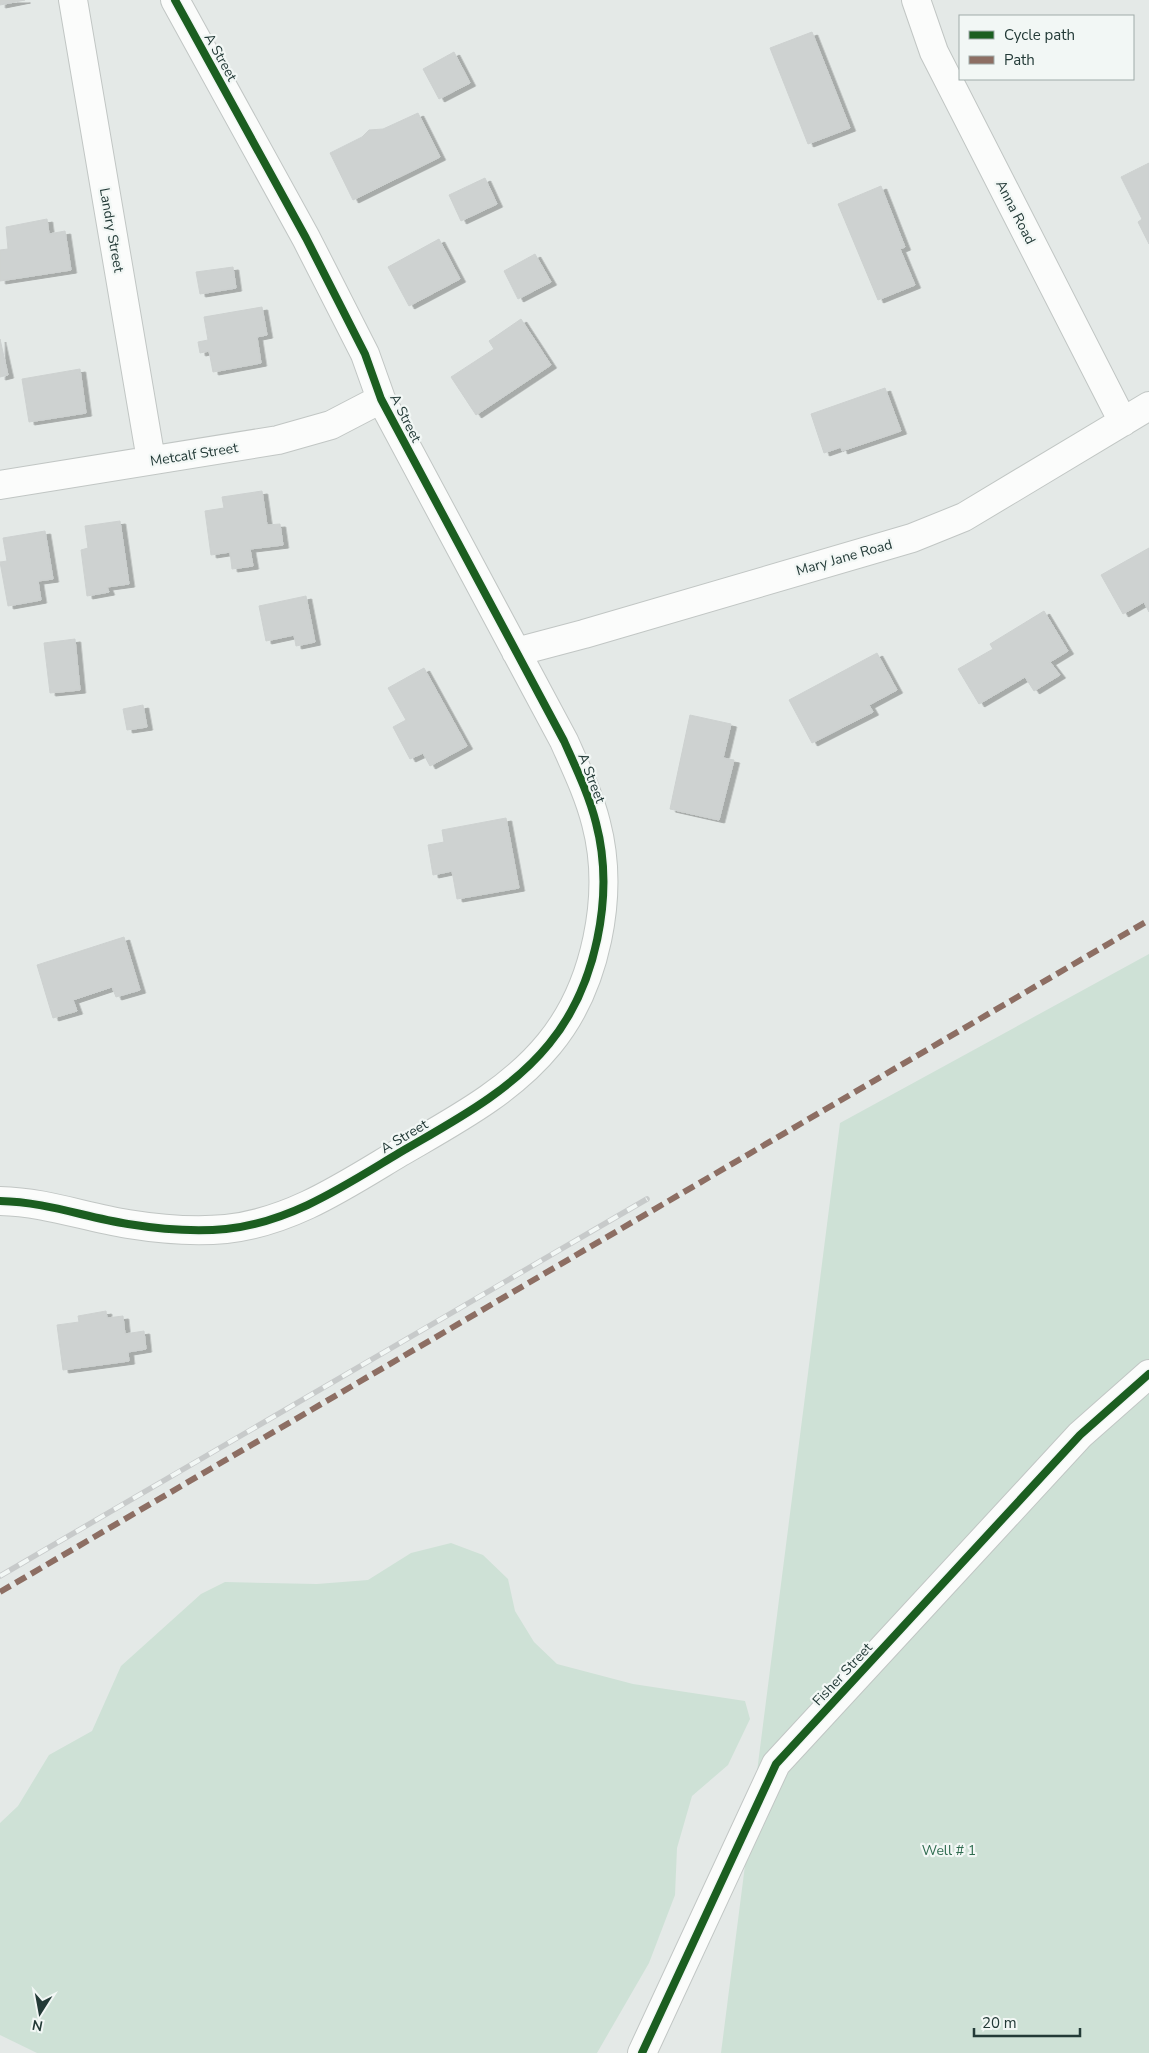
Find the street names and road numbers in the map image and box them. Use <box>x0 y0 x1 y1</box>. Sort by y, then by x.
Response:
street label: A Street <box>200 30 242 85</box>
street label: Anna Road <box>991 177 1040 248</box>
street label: Landry Street <box>95 186 128 274</box>
street label: A Street <box>385 391 426 446</box>
street label: Metcalf Street <box>149 438 239 471</box>
street label: Mary Jane Road <box>794 535 894 580</box>
street label: A Street <box>573 750 610 806</box>
street label: A Street <box>377 1115 432 1158</box>
street label: Fisher Street <box>808 1639 877 1710</box>

